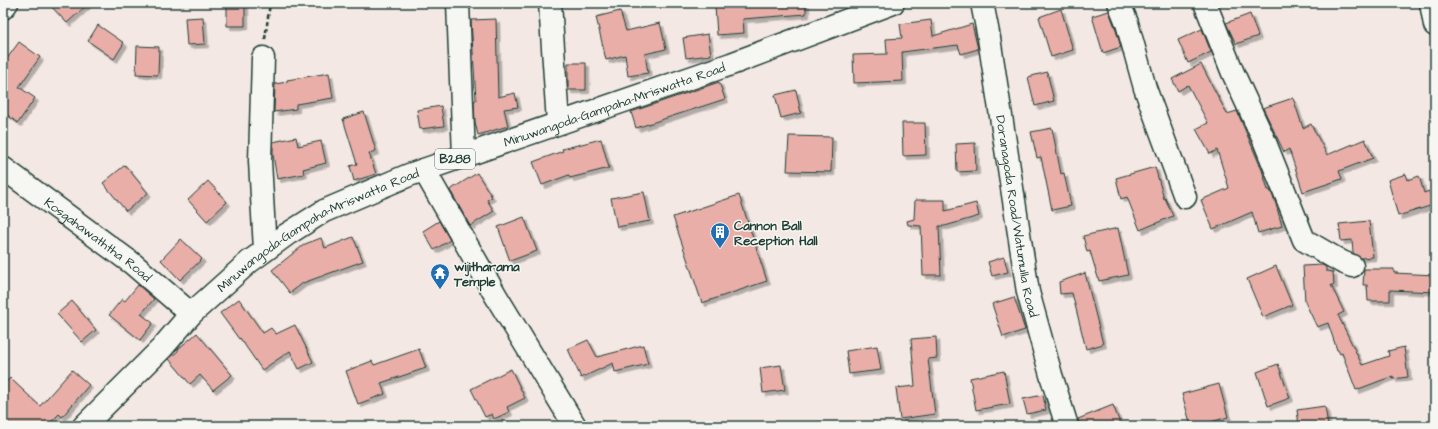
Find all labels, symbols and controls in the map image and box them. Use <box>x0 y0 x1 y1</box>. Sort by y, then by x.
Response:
street label: Minuwangoda-Gampaha-Mriswatta Road <box>501 59 728 152</box>
street label: Doranagoda Road/Watumulla Road <box>991 114 1043 320</box>
road number: B288 <box>435 149 475 169</box>
street label: Minuwangoda-Gampaha-Mriswatta Road <box>213 164 422 297</box>
street label: Kosgahawaththa Road <box>40 194 156 287</box>
place label: Cannon Ball Reception Hall <box>734 217 818 251</box>
building icon: Cannon Ball Reception Hall <box>709 221 731 249</box>
place label: wijitharama Temple <box>453 258 520 292</box>
temple icon: wijitharama Temple <box>429 262 451 290</box>

